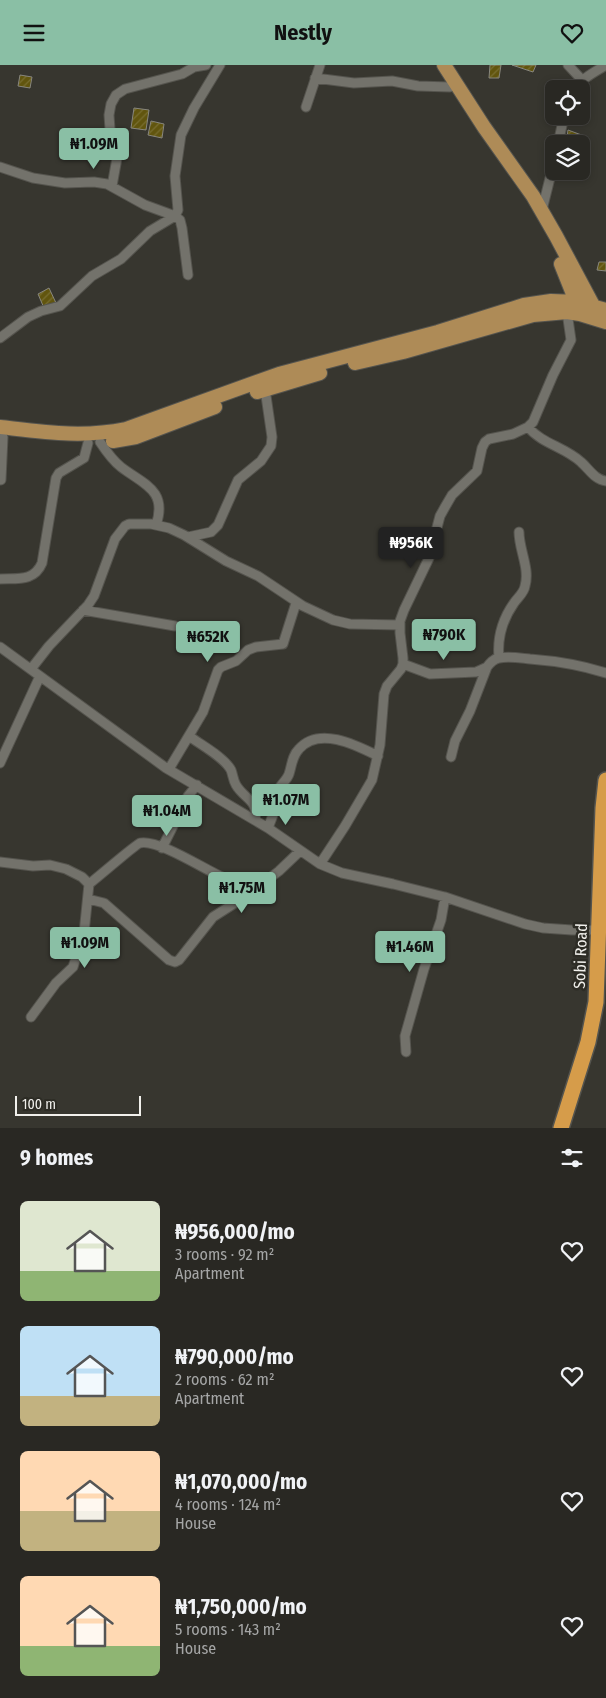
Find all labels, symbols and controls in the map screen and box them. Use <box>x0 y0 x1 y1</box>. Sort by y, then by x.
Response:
icon: menu <box>20 19 48 47</box>
text: Nestly <box>274 19 332 46</box>
icon: heart <box>558 19 586 47</box>
map controls <box>545 80 590 180</box>
button: locate <box>545 80 590 125</box>
pin: ₦1.09M <box>53 127 135 170</box>
text: ₦1.09M <box>70 134 118 153</box>
button: layers <box>545 135 590 180</box>
pin: ₦956K <box>376 527 446 569</box>
text: ₦956K <box>389 533 433 552</box>
pin: ₦790K <box>409 619 479 661</box>
pin: ₦652K <box>173 621 243 663</box>
text: ₦790K <box>423 625 465 644</box>
text: ₦652K <box>187 627 229 646</box>
pin: ₦1.07M <box>245 783 327 826</box>
text: ₦1.07M <box>263 790 309 809</box>
pin: ₦1.04M <box>126 795 208 837</box>
text: ₦1.04M <box>143 801 191 820</box>
pin: ₦1.75M <box>201 871 283 914</box>
text: ₦1.75M <box>219 878 265 897</box>
street label: Sobi Road <box>570 923 591 989</box>
pin: ₦1.09M <box>44 927 126 969</box>
pin: ₦1.46M <box>369 931 451 973</box>
text: ₦1.09M <box>61 933 109 952</box>
text: ₦1.46M <box>386 937 434 956</box>
scale bar <box>15 1093 141 1116</box>
text: 100 m <box>22 1096 56 1113</box>
icon: filters <box>558 1144 586 1172</box>
text: 9 homes <box>20 1145 93 1171</box>
text: ₦956,000/mo <box>175 1219 295 1245</box>
icon: home <box>60 1221 120 1281</box>
icon: heart <box>558 1237 586 1265</box>
text: 3 rooms · 92 m² <box>175 1245 274 1264</box>
text: Apartment <box>175 1264 244 1283</box>
text: ₦790,000/mo <box>175 1344 294 1370</box>
icon: home <box>60 1346 120 1406</box>
icon: heart <box>558 1362 586 1390</box>
text: 2 rooms · 62 m² <box>175 1370 274 1389</box>
text: Apartment <box>175 1389 244 1408</box>
text: ₦1,070,000/mo <box>175 1469 307 1495</box>
icon: home <box>60 1471 120 1531</box>
icon: heart <box>558 1487 586 1515</box>
text: 4 rooms · 124 m² <box>175 1495 281 1514</box>
text: House <box>175 1514 216 1533</box>
text: ₦1,750,000/mo <box>175 1594 307 1620</box>
icon: home <box>60 1596 120 1656</box>
icon: heart <box>558 1612 586 1640</box>
text: 5 rooms · 143 m² <box>175 1620 281 1639</box>
text: House <box>175 1639 216 1658</box>

